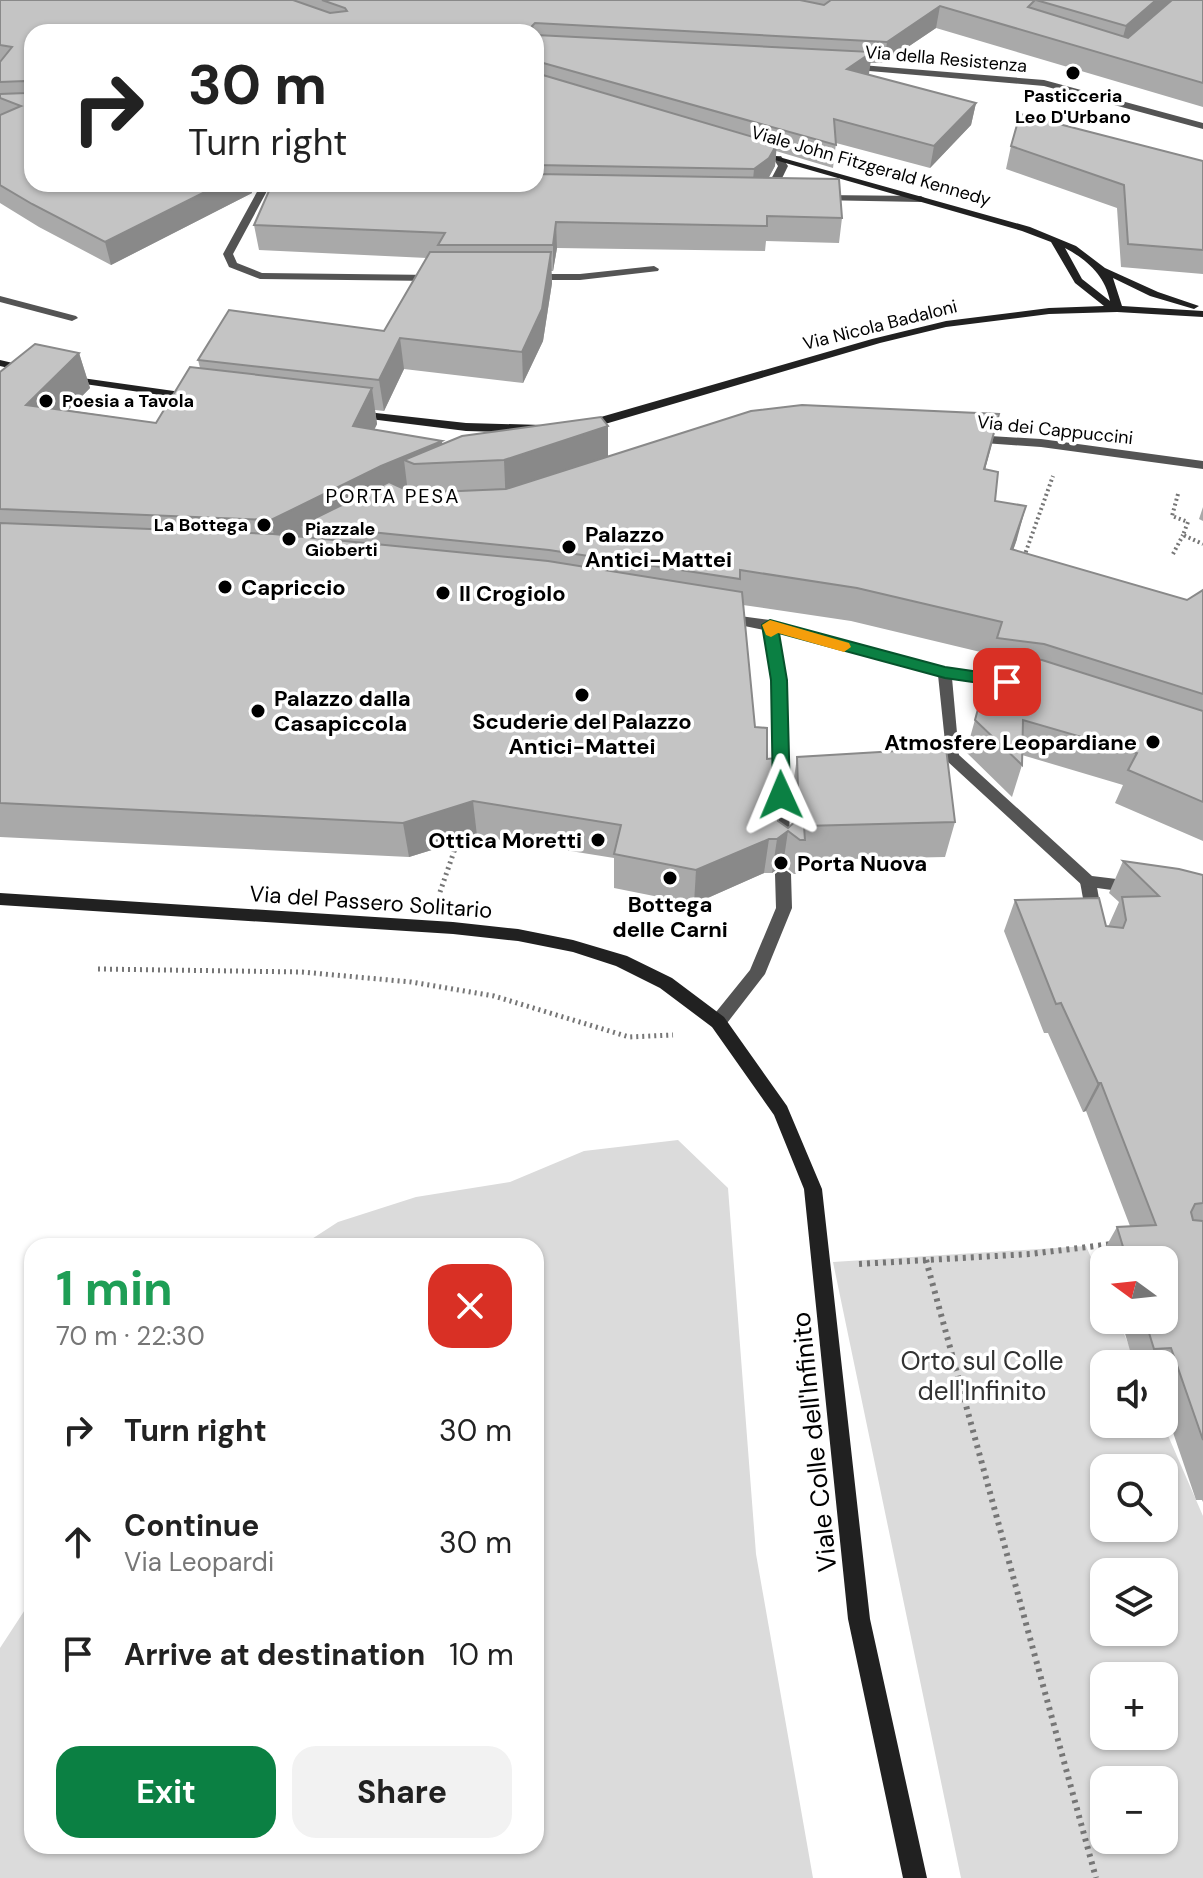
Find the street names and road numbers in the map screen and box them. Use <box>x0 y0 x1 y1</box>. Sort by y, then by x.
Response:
street label: Via della Resistenza <box>864 40 1028 78</box>
street label: Viale John Fitzgerald Kennedy <box>748 120 994 212</box>
street label: Via Nicola Badaloni <box>800 294 960 356</box>
street label: Via dei Cappuccini <box>976 410 1134 450</box>
street label: Via del Passero Solitario <box>249 879 493 925</box>
street label: Viale Colle dell'Infinito <box>783 1310 845 1574</box>

